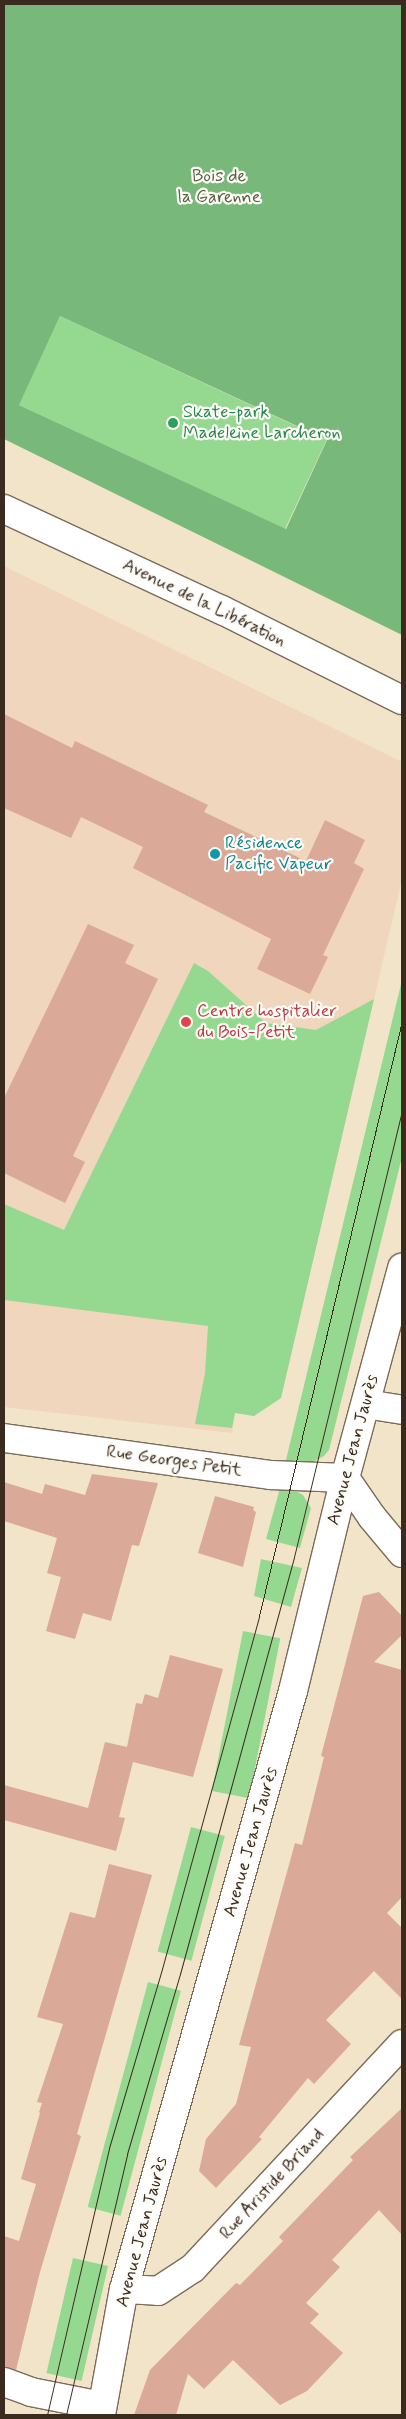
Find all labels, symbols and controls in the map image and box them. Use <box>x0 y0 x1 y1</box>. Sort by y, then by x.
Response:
park label: Bois de la Garenne <box>176 166 262 208</box>
place label: Skate-park Madeleine Larcheron <box>183 402 342 444</box>
marker: Skate-park Madeleine Larcheron <box>167 417 179 429</box>
street label: Avenue de la Libération <box>118 554 290 652</box>
place label: Résidence Pacific Vapeur <box>225 833 333 876</box>
marker: Résidence Pacific Vapeur <box>209 848 221 860</box>
place label: Centre hospitalier du Bois-Petit <box>197 1001 337 1044</box>
marker: Centre hospitalier du Bois-Petit <box>179 1015 193 1029</box>
street label: Avenue Jean Jaurès <box>323 1373 383 1527</box>
street label: Rue Georges Petit <box>105 1441 243 1481</box>
street label: Avenue Jean Jaurès <box>219 1765 283 1919</box>
street label: Rue Aristide Briand <box>214 2123 330 2245</box>
street label: Avenue Jean Jaurès <box>112 2155 172 2309</box>

